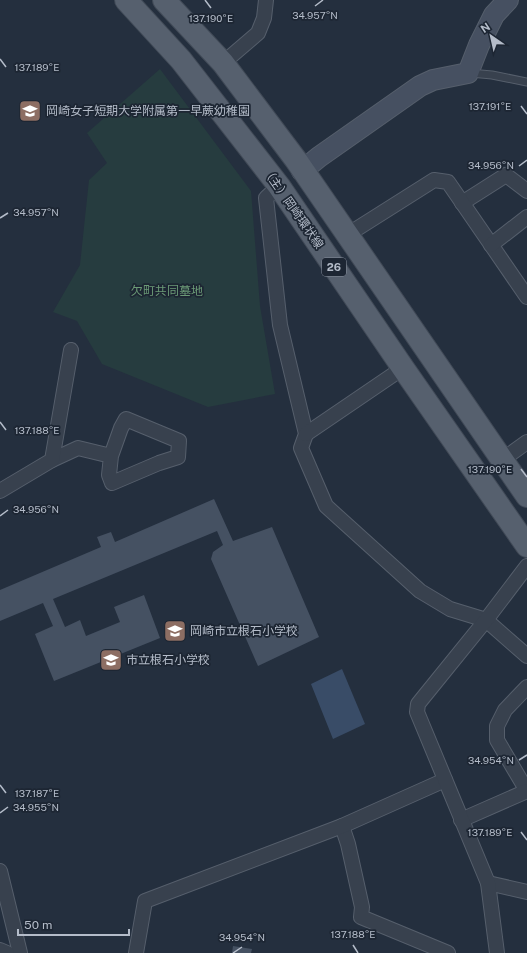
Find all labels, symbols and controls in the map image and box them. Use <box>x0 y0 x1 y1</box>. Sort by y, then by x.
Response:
text: 34.957°N <box>292 9 338 21</box>
text: 137.190°E <box>189 12 233 24</box>
north arrow <box>471 16 511 56</box>
text: N <box>478 20 492 35</box>
text: 137.189°E <box>15 61 59 73</box>
school or university icon: 岡崎女子短期大学附属第一早蕨幼稚園 <box>17 98 43 124</box>
text: 137.191°E <box>469 100 511 112</box>
place label: 岡崎女子短期大学附属第一早蕨幼稚園 <box>46 104 250 118</box>
text: 34.956°N <box>468 159 514 171</box>
street label: （主）岡崎環状線 <box>260 165 326 251</box>
text: 34.957°N <box>13 206 59 218</box>
road number: 26 <box>322 258 346 276</box>
park label: 欠町共同墓地 <box>131 284 203 298</box>
text: 137.188°E <box>14 424 60 436</box>
text: 137.190°E <box>468 463 512 475</box>
text: 34.956°N <box>13 503 59 515</box>
school or university icon: 岡崎市立根石小学校 <box>162 618 188 644</box>
place label: 岡崎市立根石小学校 <box>190 624 298 638</box>
school or university icon: 市立根石小学校 <box>98 647 124 673</box>
place label: 市立根石小学校 <box>126 653 210 667</box>
text: 34.954°N <box>468 754 514 766</box>
text: 137.187°E <box>15 787 59 799</box>
text: 34.955°N <box>13 801 59 813</box>
text: 137.189°E <box>468 826 512 838</box>
scale bar <box>18 911 129 937</box>
text: 50 m <box>24 918 52 932</box>
text: 137.188°E <box>330 928 376 940</box>
text: 34.954°N <box>219 931 265 943</box>

